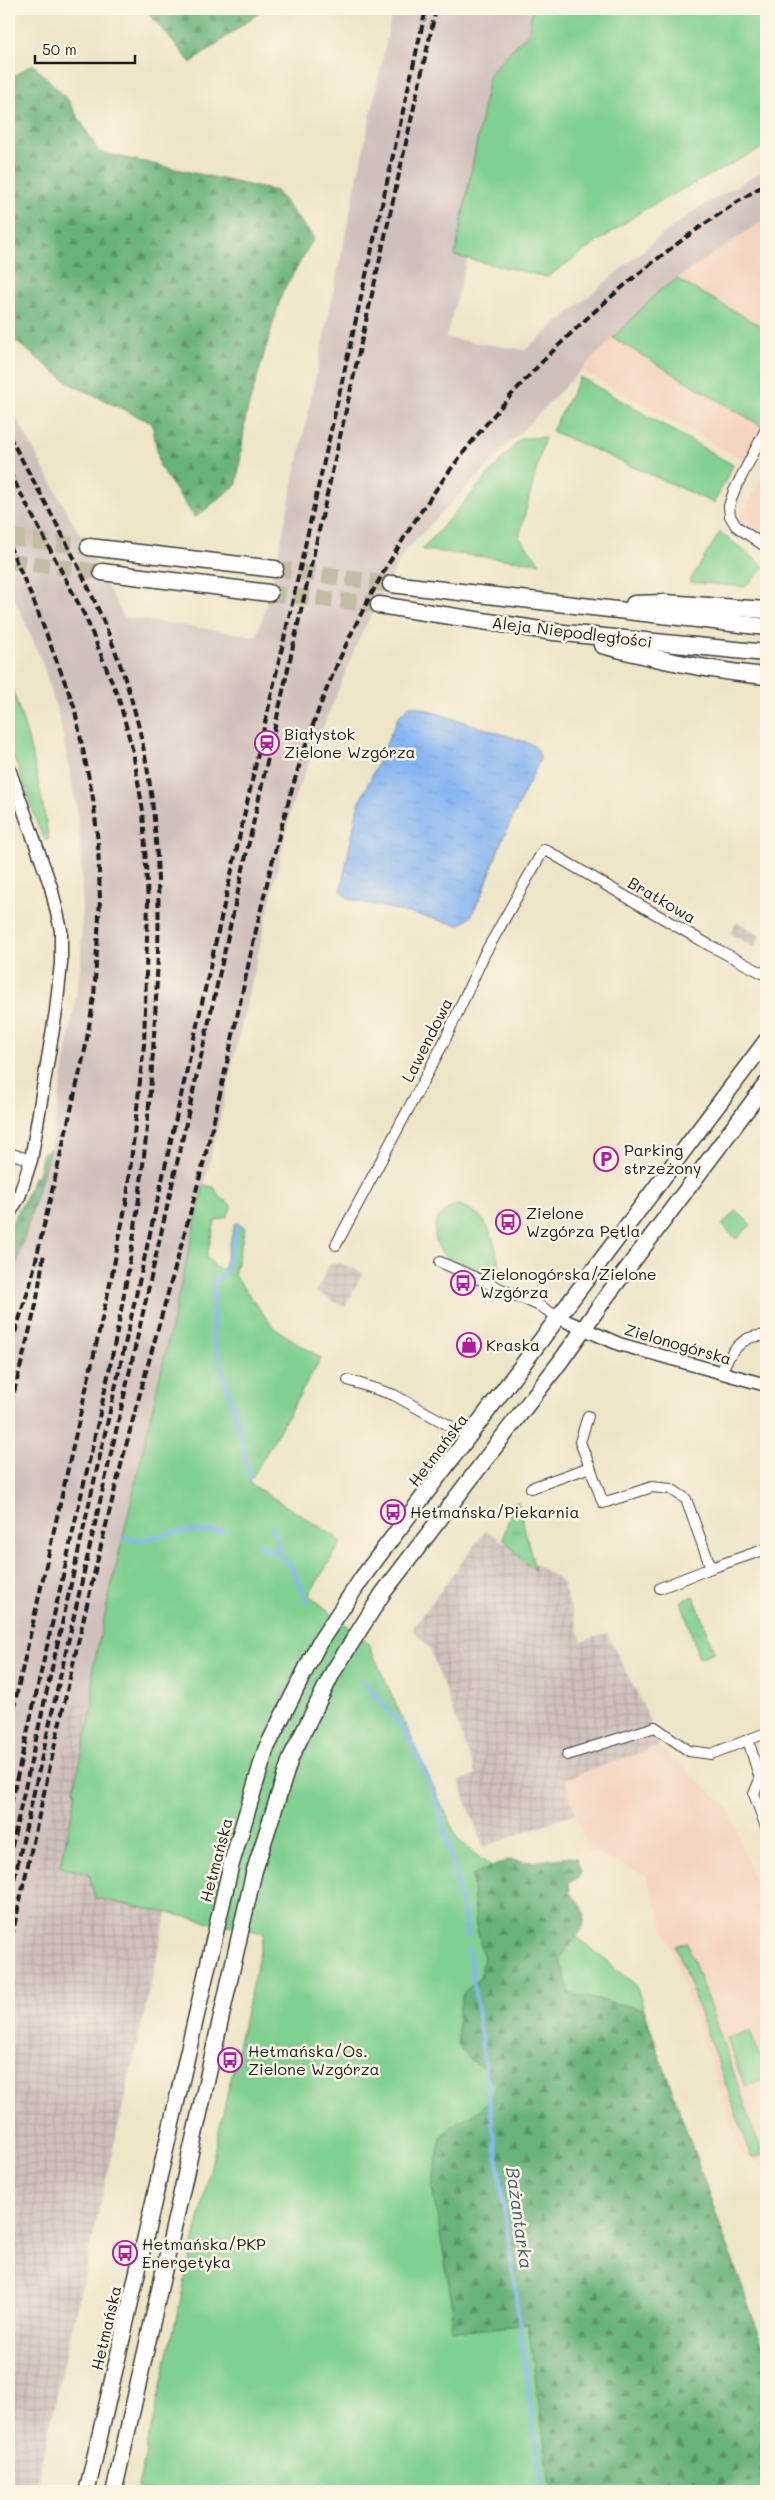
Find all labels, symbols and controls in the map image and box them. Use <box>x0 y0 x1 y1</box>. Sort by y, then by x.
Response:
scale bar <box>35 32 135 64</box>
text: 50 m <box>42 39 77 59</box>
street label: Aleja Niepodległości <box>491 611 653 652</box>
place label: Białystok Zielone Wzgórza <box>284 723 416 762</box>
station icon: Białystok Zielone Wzgórza <box>254 730 280 756</box>
street label: Bratkowa <box>624 872 700 928</box>
street label: Lawendowa <box>396 994 457 1085</box>
place label: Parking strzeżony <box>624 1139 701 1178</box>
parking icon: Parking strzeżony <box>593 1146 619 1172</box>
place label: Zielone Wzgórza Pętla <box>526 1202 640 1241</box>
bus stop icon: Zielone Wzgórza Pętla <box>495 1209 521 1235</box>
place label: Zielonogórska/Zielone Wzgórza <box>480 1263 657 1302</box>
bus stop icon: Zielonogórska/Zielone Wzgórza <box>450 1270 476 1296</box>
street label: Zielonogórska <box>622 1318 734 1369</box>
shop icon: Kraska <box>456 1332 482 1358</box>
place label: Kraska <box>486 1334 540 1355</box>
street label: Hetmańska <box>403 1409 472 1490</box>
bus stop icon: Hetmańska/Piekarnia <box>380 1499 406 1525</box>
place label: Hetmańska/Piekarnia <box>410 1501 579 1522</box>
street label: Hetmańska <box>194 1816 237 1904</box>
place label: Hetmańska/Os. Zielone Wzgórza <box>248 2040 380 2079</box>
bus stop icon: Hetmańska/Os. Zielone Wzgórza <box>217 2047 243 2073</box>
water label: Bażantarka <box>501 2165 539 2270</box>
place label: Hetmańska/PKP Energetyka <box>142 2233 266 2272</box>
bus stop icon: Hetmańska/PKP Energetyka <box>112 2240 138 2266</box>
street label: Hetmańska <box>86 2284 125 2372</box>

